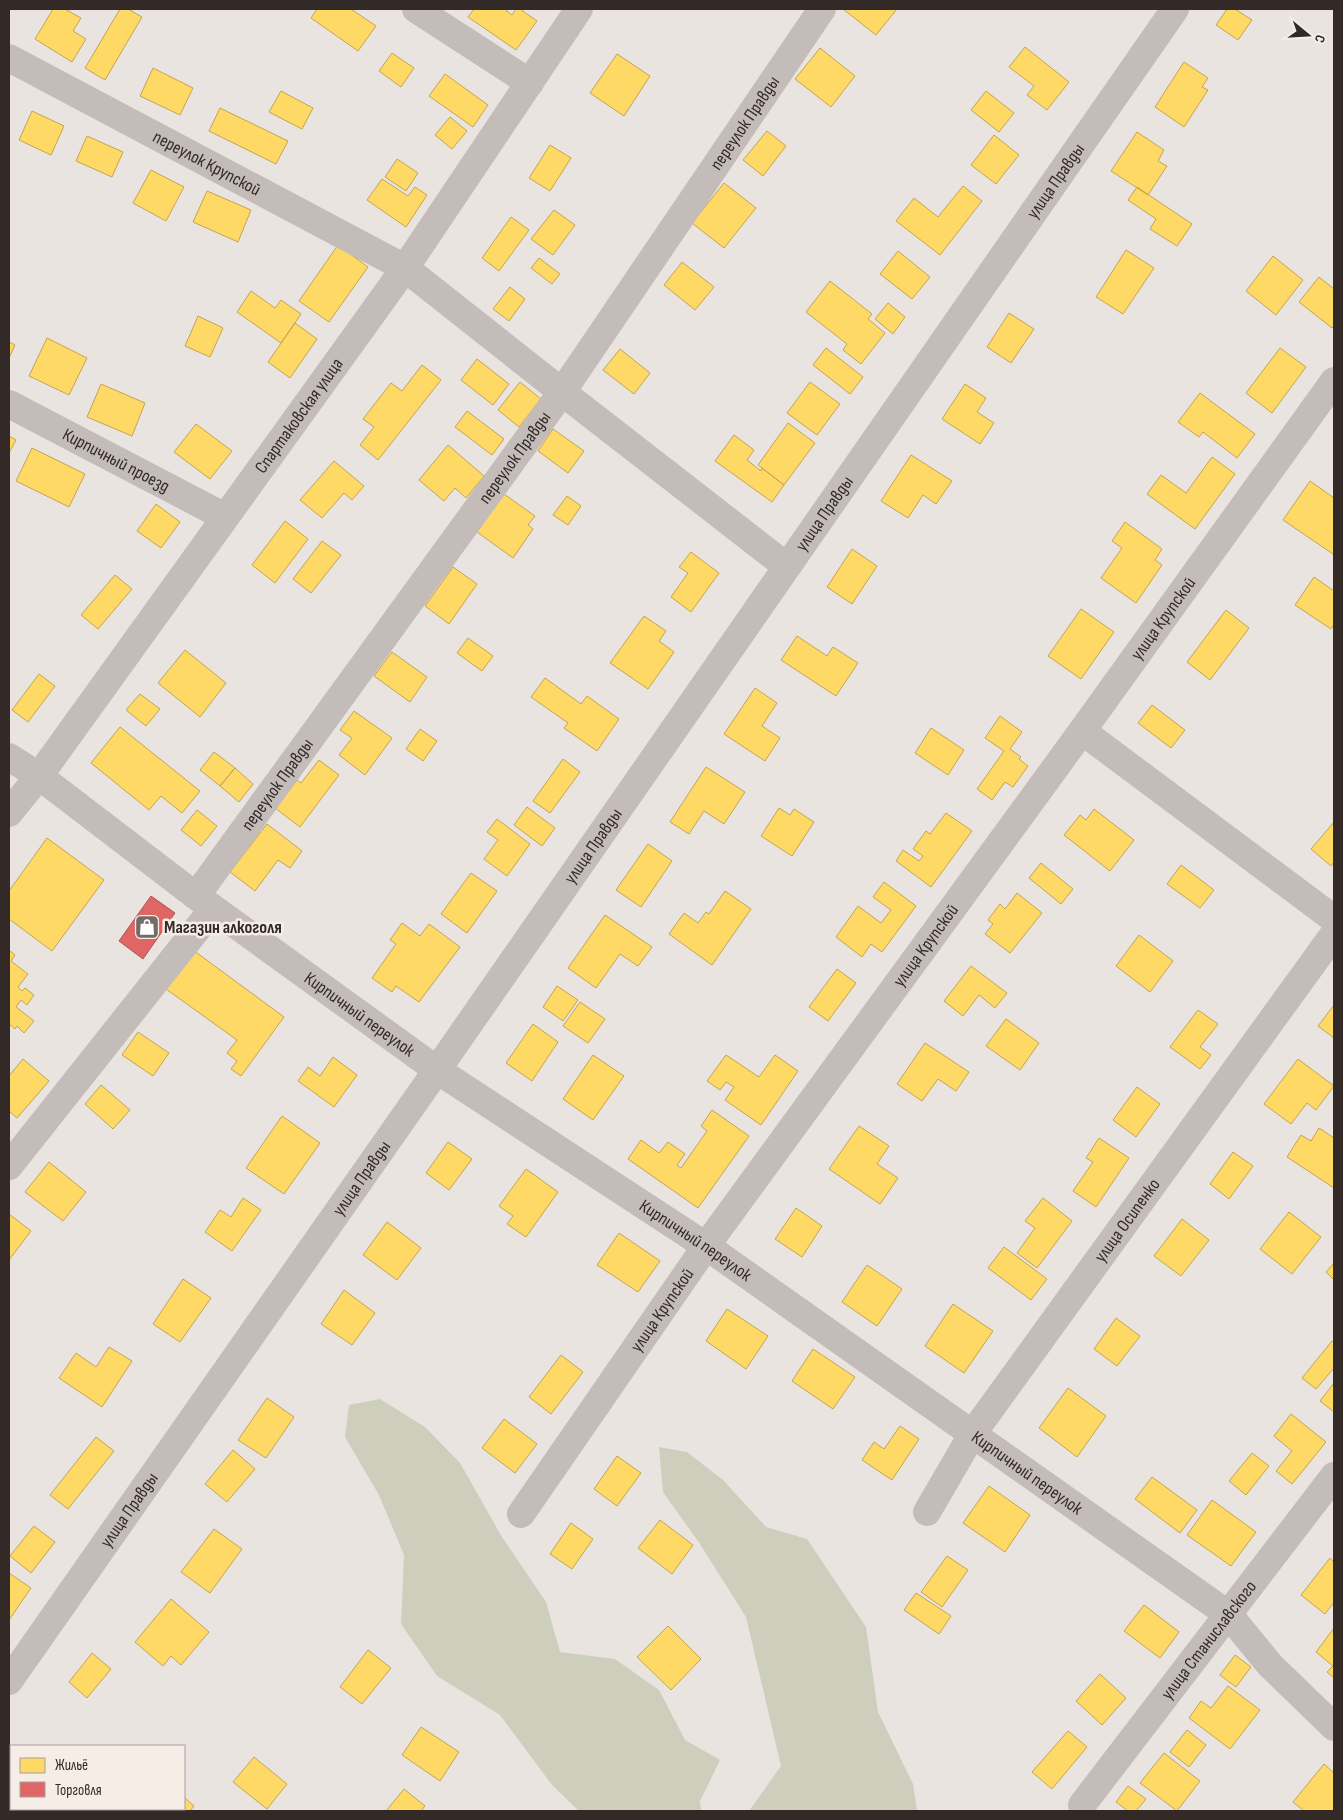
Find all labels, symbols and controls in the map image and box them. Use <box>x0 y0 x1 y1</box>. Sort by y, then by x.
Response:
north arrow <box>1283 10 1333 60</box>
text: С <box>1311 33 1329 45</box>
street label: переулок Правды <box>706 72 784 174</box>
street label: переулок Крупской <box>149 126 264 201</box>
street label: улица Правды <box>1022 140 1089 223</box>
street label: Спартаковская улица <box>251 354 348 477</box>
street label: переулок Правды <box>474 408 555 508</box>
street label: Кирпичный проезд <box>59 424 173 497</box>
street label: улица Правды <box>791 472 858 555</box>
street label: улица Крупской <box>1127 573 1200 664</box>
street label: переулок Правды <box>237 734 318 835</box>
street label: улица Правды <box>560 805 627 888</box>
street label: улица Крупской <box>889 900 963 991</box>
shop icon: Магазин алкоголя <box>134 914 160 940</box>
place label: Магазин алкоголя <box>164 917 282 938</box>
street label: Кирпичный переулок <box>300 968 419 1062</box>
street label: улица Правды <box>328 1137 395 1220</box>
street label: улица Осипенко <box>1090 1175 1165 1266</box>
street label: Кирпичный переулок <box>635 1195 756 1286</box>
street label: улица Крупской <box>626 1264 698 1356</box>
street label: Кирпичный переулок <box>967 1427 1087 1519</box>
street label: улица Правды <box>96 1469 163 1552</box>
street label: улица Станиславского <box>1157 1577 1261 1704</box>
legend <box>10 1745 185 1810</box>
text: Жильё <box>55 1756 88 1775</box>
text: Торговля <box>55 1781 102 1800</box>

